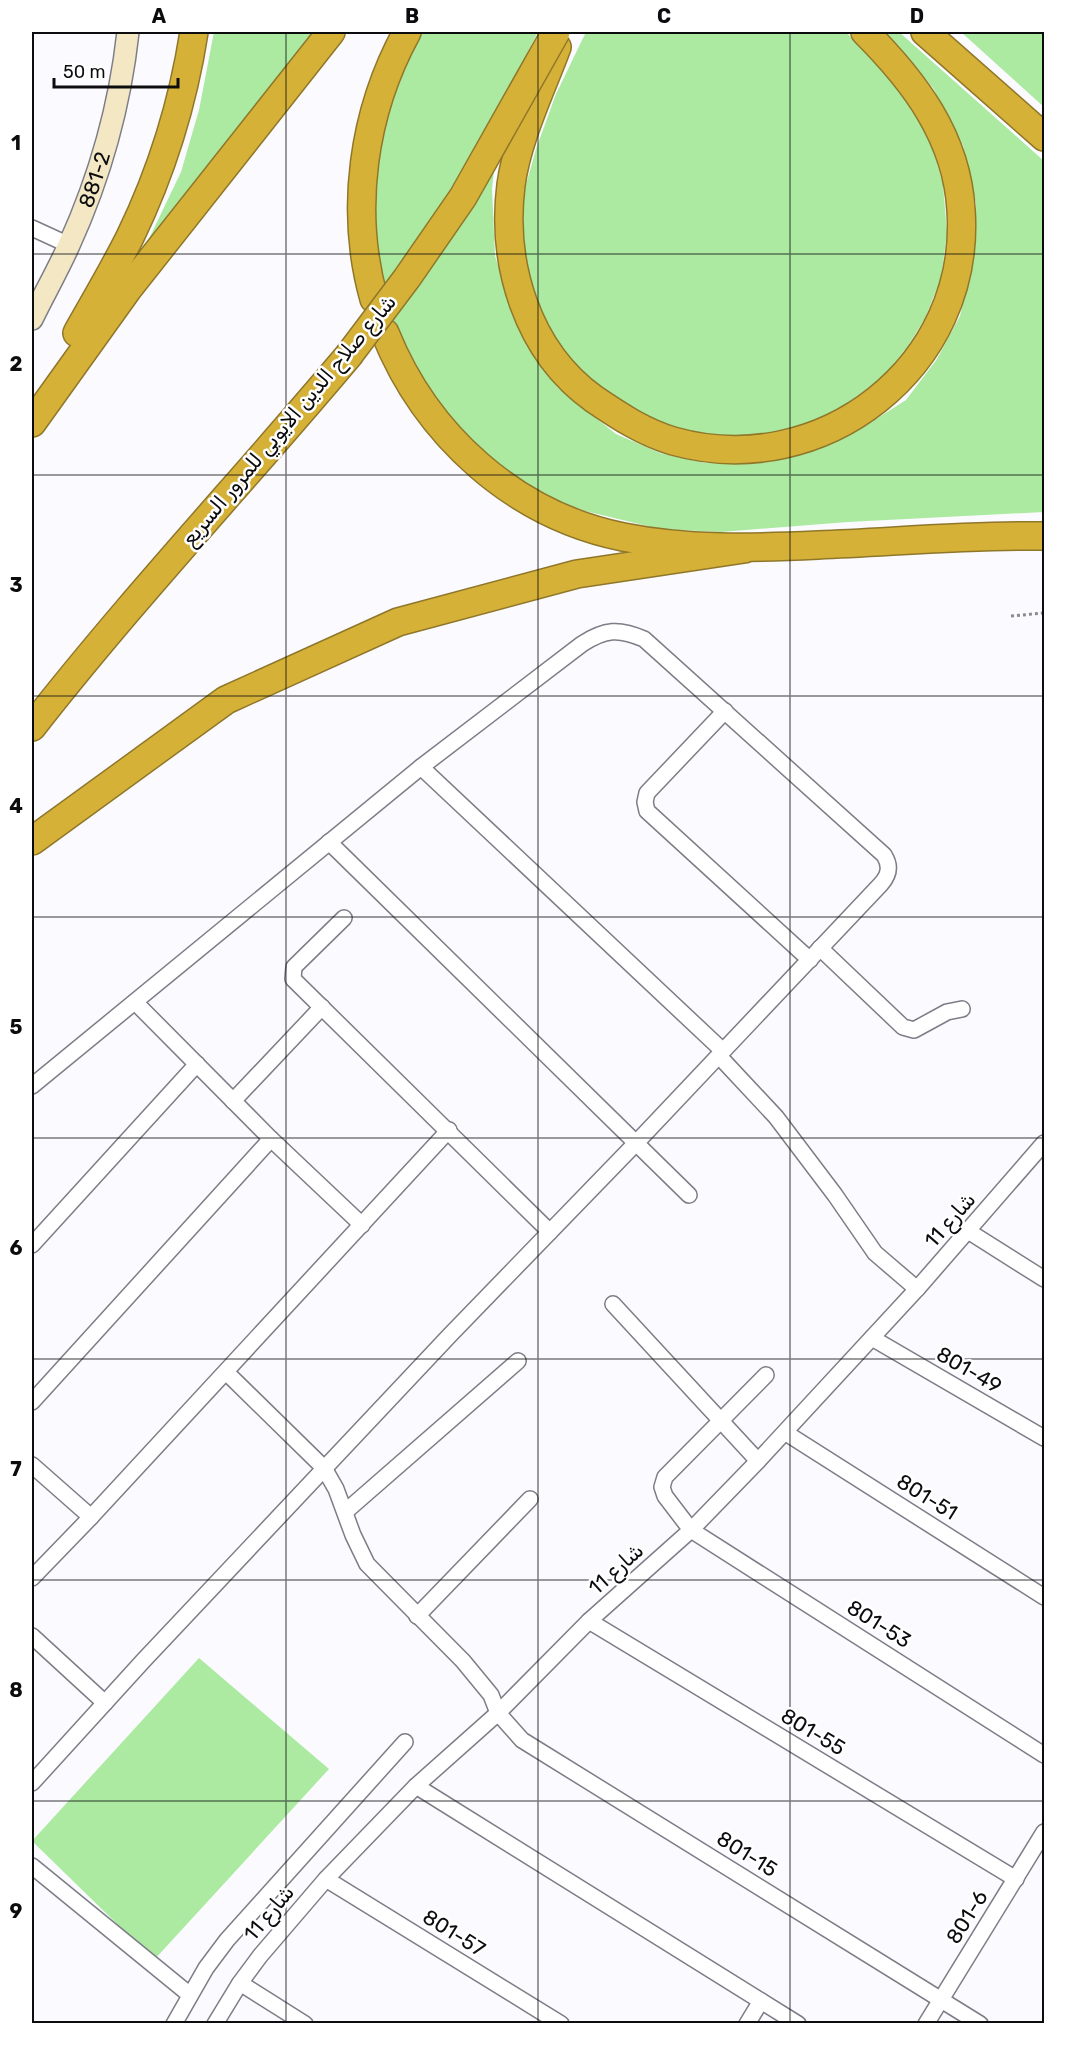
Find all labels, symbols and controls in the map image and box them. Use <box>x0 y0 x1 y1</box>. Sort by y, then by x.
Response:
text: A <box>152 4 167 28</box>
text: B <box>405 4 419 28</box>
text: C <box>657 4 671 28</box>
text: D <box>910 4 924 28</box>
scale bar <box>54 51 178 89</box>
text: 50 m <box>63 61 106 83</box>
text: 1 <box>11 131 21 155</box>
street label: 881-2 <box>73 149 115 211</box>
street label: شارع صلاح الدين الايوبي للمرور السريع <box>176 289 404 553</box>
text: 2 <box>10 352 23 376</box>
text: 3 <box>9 573 23 597</box>
text: 4 <box>9 794 23 818</box>
text: 5 <box>10 1015 23 1039</box>
street label: شارع 11 <box>919 1187 982 1254</box>
text: 6 <box>9 1236 23 1260</box>
street label: 801-49 <box>932 1341 1006 1398</box>
text: 7 <box>10 1457 22 1481</box>
street label: 801-51 <box>892 1468 962 1525</box>
street label: شارع 11 <box>583 1538 650 1601</box>
street label: 801-53 <box>843 1594 916 1653</box>
text: 8 <box>9 1678 23 1702</box>
street label: 801-55 <box>777 1703 850 1760</box>
street label: 801-15 <box>712 1825 782 1882</box>
street label: شارع 11 <box>238 1880 301 1947</box>
street label: 801-6 <box>940 1885 993 1948</box>
text: 9 <box>10 1899 23 1923</box>
street label: 801-57 <box>418 1904 490 1962</box>

